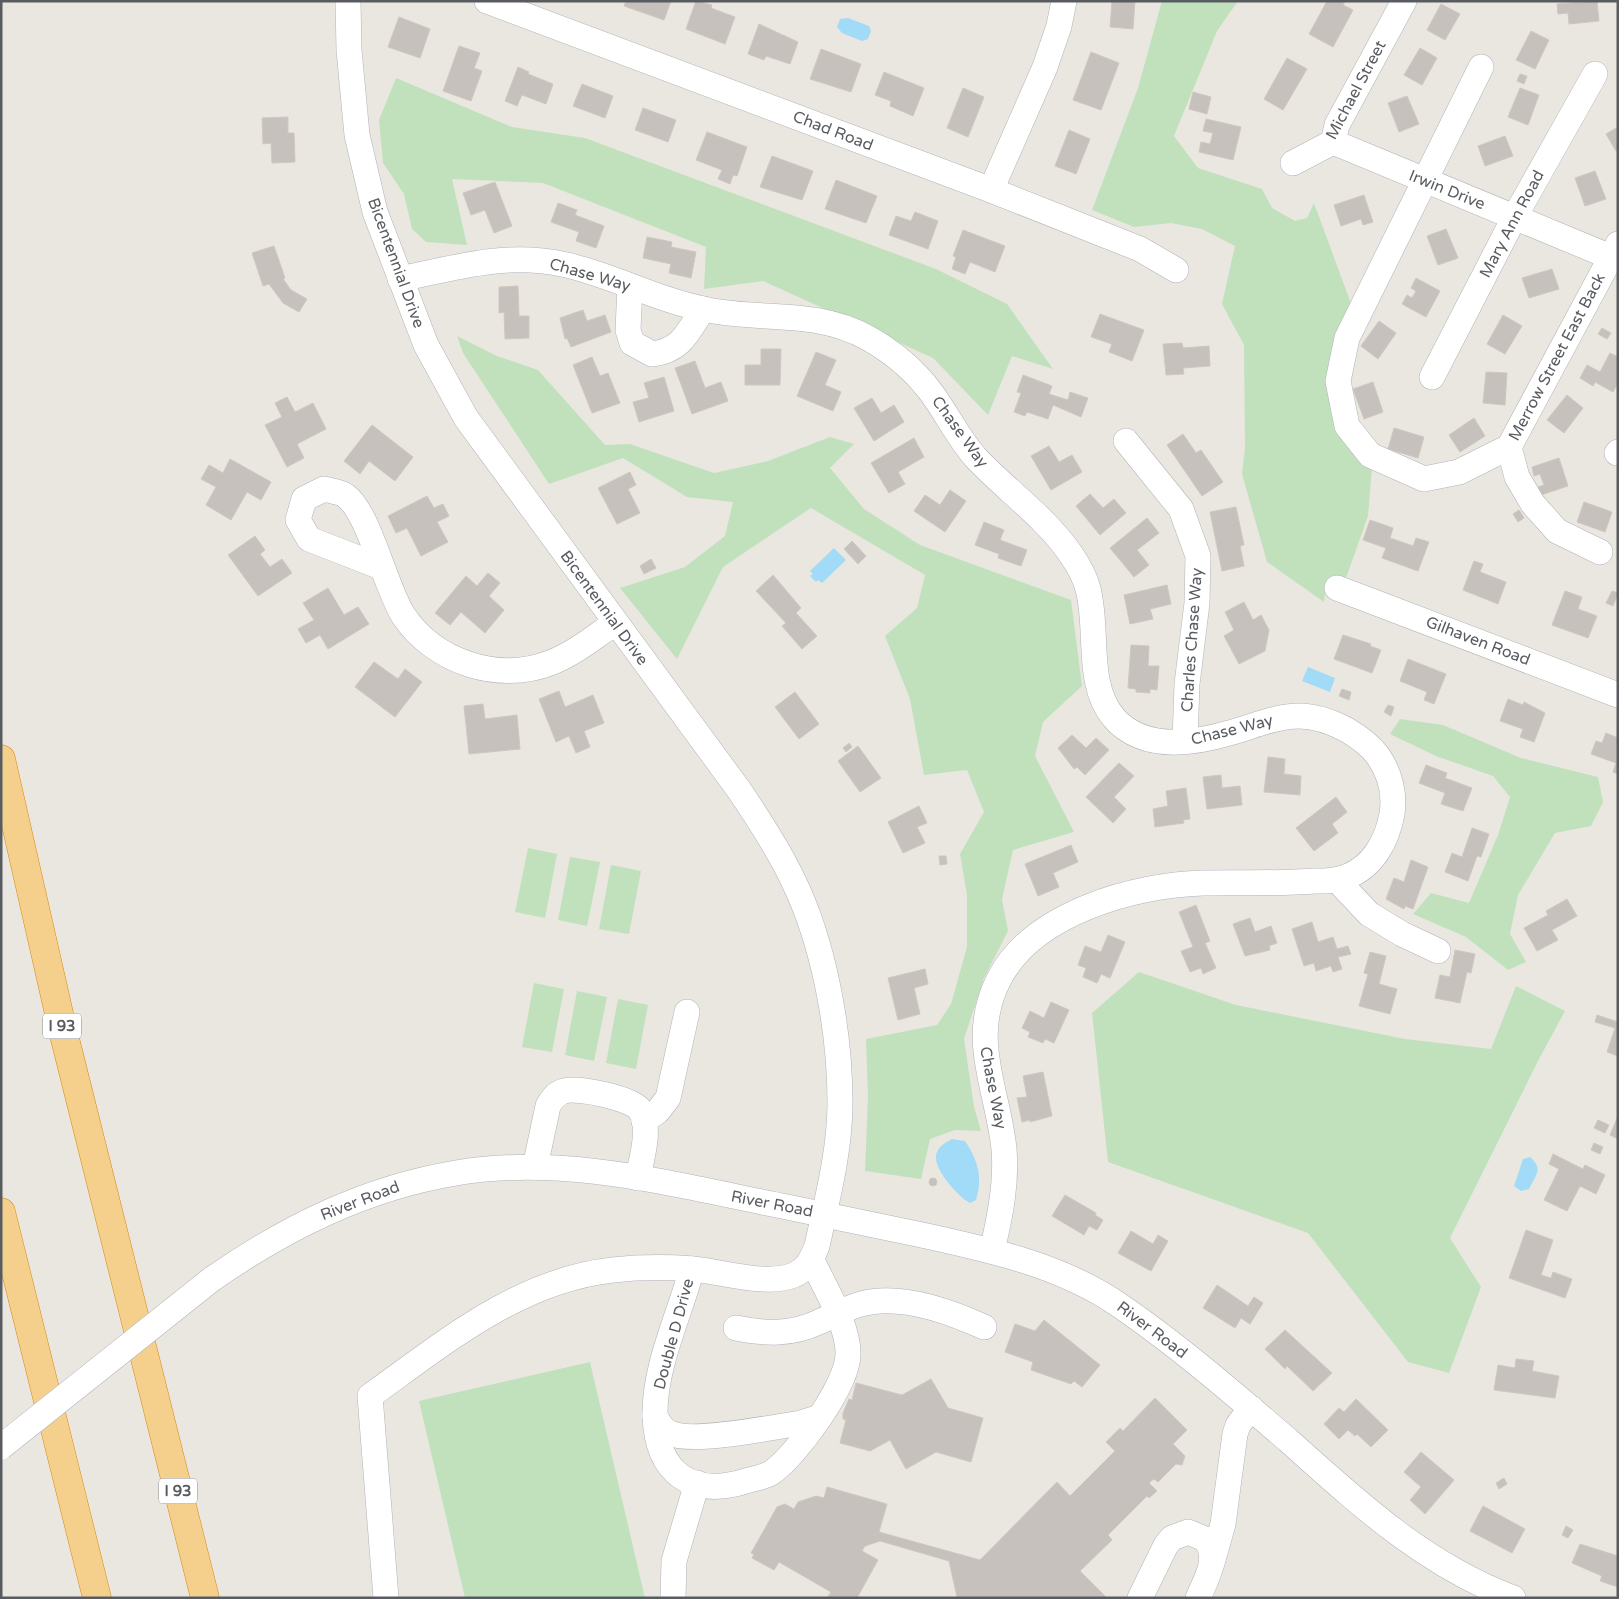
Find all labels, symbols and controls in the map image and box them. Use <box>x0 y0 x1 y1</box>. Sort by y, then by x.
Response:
street label: Michael Street <box>1321 37 1391 143</box>
street label: Chad Road <box>790 107 876 155</box>
street label: Irwin Drive <box>1406 166 1488 214</box>
street label: Mary Ann Road <box>1475 167 1549 281</box>
street label: Bicentennial Drive <box>363 195 429 331</box>
street label: Chase Way <box>547 254 633 296</box>
street label: Merrow Street East Back <box>1504 270 1610 444</box>
street label: Chase Way <box>927 392 993 472</box>
street label: Bicentennial Drive <box>556 547 652 669</box>
street label: Charles Chase Way <box>1177 567 1207 713</box>
street label: Gilhaven Road <box>1423 612 1533 670</box>
street label: Chase Way <box>1189 710 1275 750</box>
road number: I 93 <box>43 1014 81 1038</box>
street label: Chase Way <box>975 1045 1011 1131</box>
street label: River Road <box>318 1177 402 1225</box>
street label: River Road <box>729 1186 815 1222</box>
street label: Double D Drive <box>650 1276 698 1392</box>
street label: River Road <box>1113 1297 1191 1363</box>
road number: I 93 <box>159 1478 197 1504</box>

